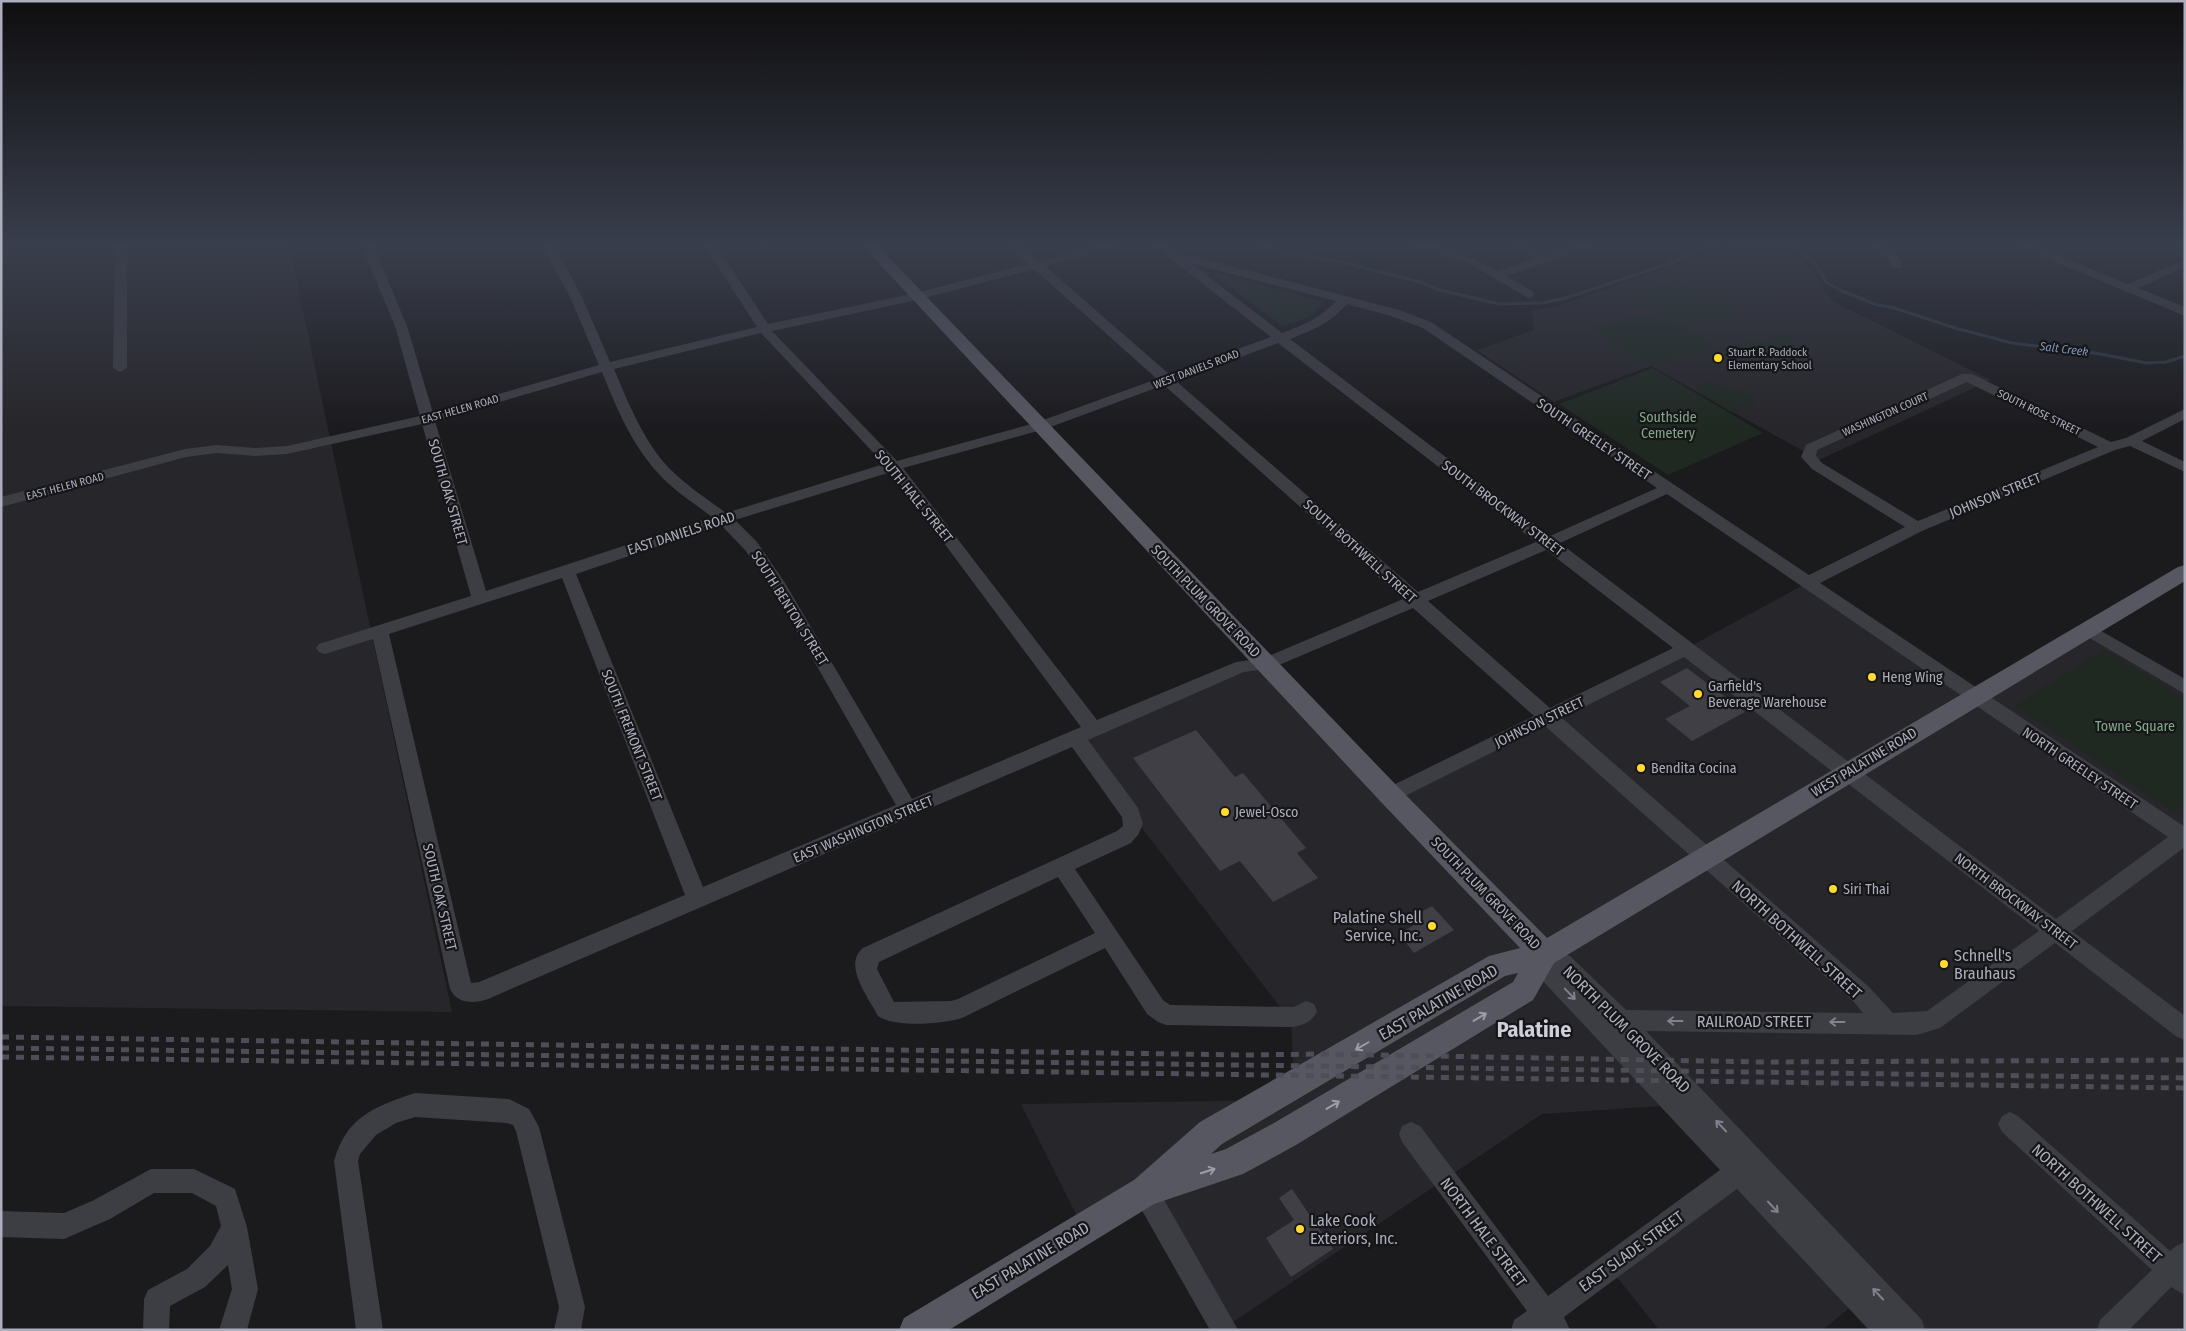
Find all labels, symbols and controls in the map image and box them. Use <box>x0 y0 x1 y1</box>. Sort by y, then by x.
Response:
water label: Salt Creek <box>2038 339 2089 359</box>
place label: Stuart R. Paddock Elementary School <box>1728 346 1812 372</box>
street label: WEST DANIELS ROAD <box>1152 347 1241 392</box>
marker: Stuart R. Paddock Elementary School <box>1712 352 1724 364</box>
street label: SOUTH ROSE STREET <box>1995 387 2083 439</box>
street label: WASHINGTON COURT <box>1840 389 1931 439</box>
street label: EAST HELEN ROAD <box>420 392 500 427</box>
street label: SOUTH GREELEY STREET <box>1533 395 1655 484</box>
park label: Southside Cemetery <box>1639 409 1697 442</box>
street label: SOUTH OAK STREET <box>424 437 471 548</box>
street label: SOUTH HALE STREET <box>871 446 957 547</box>
street label: SOUTH BROCKWAY STREET <box>1438 457 1568 560</box>
street label: JOHNSON STREET <box>1947 469 2044 522</box>
street label: EAST HELEN ROAD <box>25 470 105 503</box>
street label: SOUTH BOTHWELL STREET <box>1300 496 1420 607</box>
street label: EAST DANIELS ROAD <box>625 508 737 559</box>
street label: SOUTH PLUM GROVE ROAD <box>1147 542 1264 661</box>
street label: SOUTH BENTON STREET <box>747 548 832 669</box>
street label: SOUTH FREMONT STREET <box>597 667 666 804</box>
place label: Heng Wing <box>1882 669 1943 686</box>
marker: Heng Wing <box>1866 671 1878 683</box>
place label: Garfield's Beverage Warehouse <box>1708 678 1827 711</box>
marker: Garfield's Beverage Warehouse <box>1692 688 1704 700</box>
street label: JOHNSON STREET <box>1492 693 1587 751</box>
park label: Towne Square <box>2095 718 2175 735</box>
street label: WEST PALATINE ROAD <box>1808 724 1920 801</box>
street label: NORTH GREELEY STREET <box>2019 724 2141 813</box>
place label: Bendita Cocina <box>1651 760 1737 777</box>
marker: Bendita Cocina <box>1635 762 1647 774</box>
street label: EAST WASHINGTON STREET <box>791 792 936 867</box>
place label: Jewel-Osco <box>1235 804 1298 821</box>
marker: Jewel-Osco <box>1219 806 1231 818</box>
street label: SOUTH PLUM GROVE ROAD <box>1427 834 1544 953</box>
street label: SOUTH OAK STREET <box>419 842 460 953</box>
street label: NORTH BROCKWAY STREET <box>1951 850 2081 953</box>
street label: NORTH BOTHWELL STREET <box>1728 876 1866 1003</box>
place label: Siri Thai <box>1843 881 1889 898</box>
marker: Siri Thai <box>1827 883 1839 895</box>
place label: Palatine Shell Service, Inc. <box>1333 908 1422 945</box>
marker: Palatine Shell Service, Inc. <box>1426 920 1438 932</box>
place label: Schnell's Brauhaus <box>1954 946 2016 983</box>
marker: Schnell's Brauhaus <box>1938 958 1950 970</box>
street label: EAST PALATINE ROAD <box>1375 961 1501 1044</box>
street label: NORTH PLUM GROVE ROAD <box>1559 962 1694 1097</box>
one-way arrow <box>1564 988 1576 1000</box>
one-way arrow <box>1472 1011 1486 1021</box>
street label: RAILROAD STREET <box>1697 1012 1812 1031</box>
district label: Palatine <box>1497 1016 1571 1043</box>
one-way arrow <box>1667 1016 1683 1026</box>
one-way arrow <box>1829 1017 1846 1027</box>
one-way arrow <box>1355 1042 1369 1052</box>
one-way arrow <box>1326 1099 1340 1109</box>
one-way arrow <box>1715 1120 1727 1133</box>
street label: NORTH BOTHWELL STREET <box>2028 1140 2166 1267</box>
one-way arrow <box>1199 1165 1215 1175</box>
street label: NORTH HALE STREET <box>1436 1174 1531 1291</box>
one-way arrow <box>1767 1201 1779 1214</box>
street label: EAST SLADE STREET <box>1575 1207 1688 1296</box>
place label: Lake Cook Exteriors, Inc. <box>1310 1211 1398 1248</box>
street label: EAST PALATINE ROAD <box>968 1218 1093 1303</box>
marker: Lake Cook Exteriors, Inc. <box>1294 1223 1306 1235</box>
one-way arrow <box>1872 1288 1884 1301</box>

